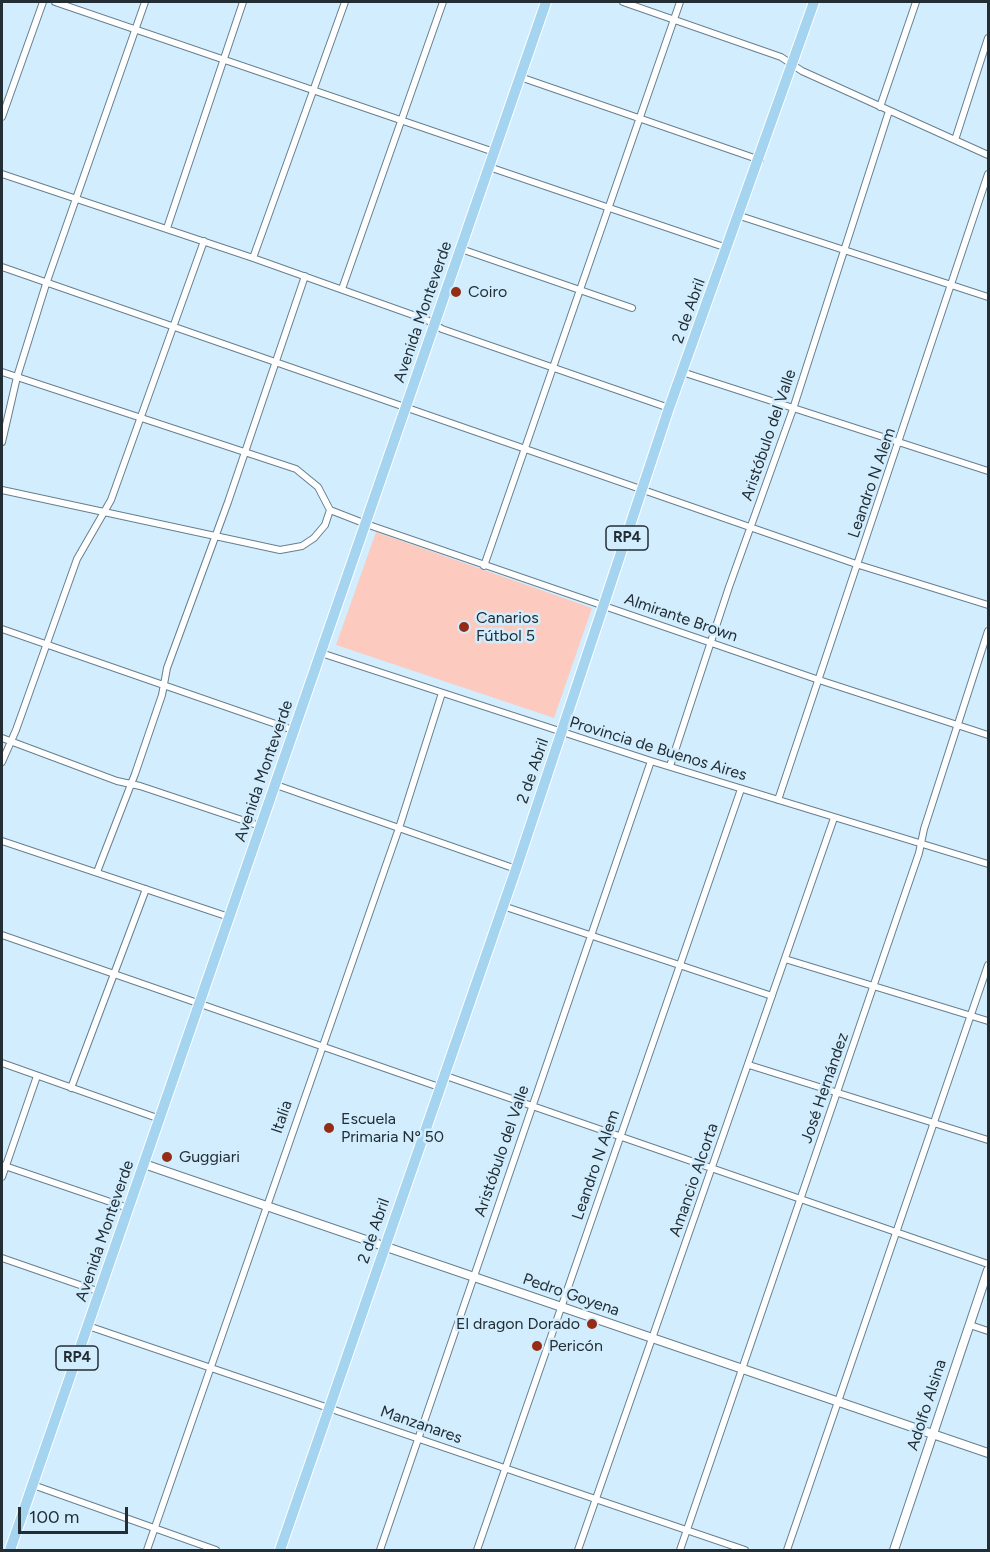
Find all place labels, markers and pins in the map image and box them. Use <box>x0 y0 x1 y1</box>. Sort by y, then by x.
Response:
place label: Coiro <box>468 282 507 302</box>
marker: Coiro <box>449 285 463 299</box>
place label: Canarios Fútbol 5 <box>476 608 539 646</box>
marker: Canarios Fútbol 5 <box>457 620 471 634</box>
place label: Escuela Primaria Nº 50 <box>341 1109 444 1147</box>
marker: Escuela Primaria Nº 50 <box>322 1121 336 1135</box>
place label: Guggiari <box>179 1147 240 1167</box>
marker: Guggiari <box>160 1150 174 1164</box>
place label: El dragon Dorado <box>456 1314 580 1334</box>
marker: El dragon Dorado <box>585 1317 599 1331</box>
place label: Pericón <box>549 1336 603 1356</box>
marker: Pericón <box>530 1339 544 1353</box>

